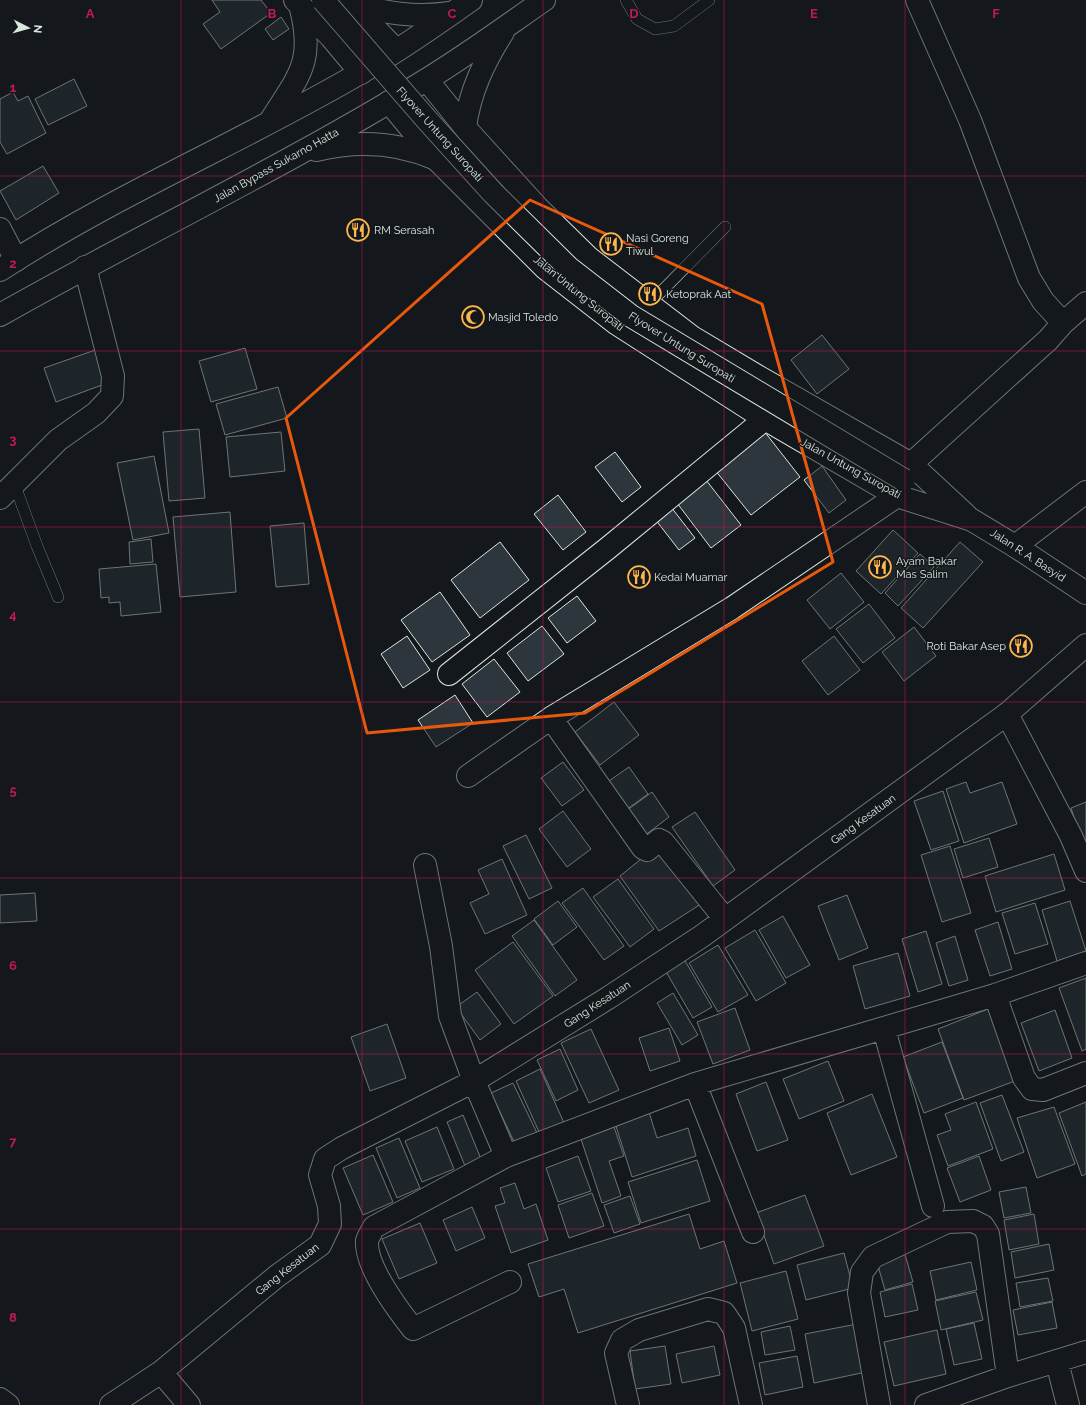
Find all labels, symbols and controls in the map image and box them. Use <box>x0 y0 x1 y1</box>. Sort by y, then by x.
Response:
text: A <box>86 6 95 21</box>
text: B <box>268 6 277 21</box>
text: C <box>448 6 457 21</box>
text: D <box>629 6 639 21</box>
text: E <box>810 6 818 21</box>
text: F <box>992 6 1000 21</box>
north arrow <box>8 8 48 48</box>
text: N <box>31 24 44 34</box>
text: 1 <box>10 80 17 95</box>
street label: Flyover Untung Suropati <box>394 84 486 184</box>
street label: Jalan Bypass Sukarno Hatta <box>211 126 341 205</box>
restaurant icon: RM Serasah <box>345 217 371 243</box>
place label: RM Serasah <box>374 224 434 237</box>
restaurant icon: Nasi Goreng Tiwul <box>598 231 624 257</box>
place label: Nasi Goreng Tiwul <box>626 232 689 258</box>
street label: Jalan Untung Suropati <box>531 253 626 334</box>
text: 2 <box>9 256 17 271</box>
restaurant icon: Ketoprak Aat <box>637 281 663 307</box>
place label: Ketoprak Aat <box>666 288 731 301</box>
mosque icon: Masjid Toledo <box>460 304 486 330</box>
street label: Flyover Untung Suropati <box>626 309 737 386</box>
place label: Masjid Toledo <box>488 311 558 324</box>
text: 3 <box>9 432 17 447</box>
street label: Jalan Untung Suropati <box>798 435 903 501</box>
street label: Jalan R. A. Basyid <box>988 526 1068 585</box>
restaurant icon: Ayam Bakar Mas Salim <box>867 554 893 580</box>
place label: Ayam Bakar Mas Salim <box>896 555 957 581</box>
restaurant icon: Kedai Muamar <box>626 564 652 590</box>
place label: Kedai Muamar <box>654 571 728 584</box>
text: 4 <box>9 607 17 622</box>
restaurant icon: Roti Bakar Asep <box>1008 633 1034 659</box>
place label: Roti Bakar Asep <box>927 640 1006 653</box>
text: 5 <box>9 783 17 798</box>
street label: Gang Kesatuan <box>828 792 898 847</box>
text: 6 <box>9 958 17 973</box>
street label: Gang Kesatuan <box>561 978 633 1031</box>
text: 7 <box>9 1134 17 1149</box>
street label: Gang Kesatuan <box>253 1241 322 1298</box>
text: 8 <box>9 1310 17 1325</box>

